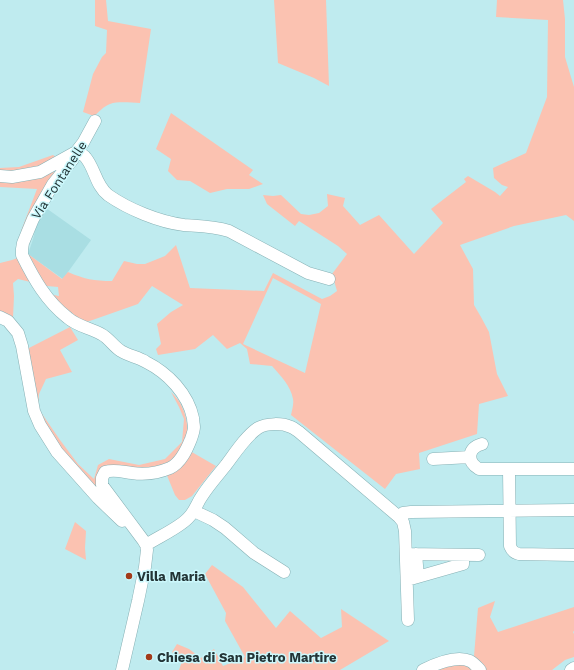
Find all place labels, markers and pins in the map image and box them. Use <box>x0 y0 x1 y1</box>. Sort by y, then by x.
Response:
place label: Villa Maria <box>137 569 206 584</box>
marker: Villa Maria <box>124 571 134 581</box>
place label: Chiesa di San Pietro Martire <box>157 650 337 665</box>
marker: Chiesa di San Pietro Martire <box>144 652 154 662</box>

